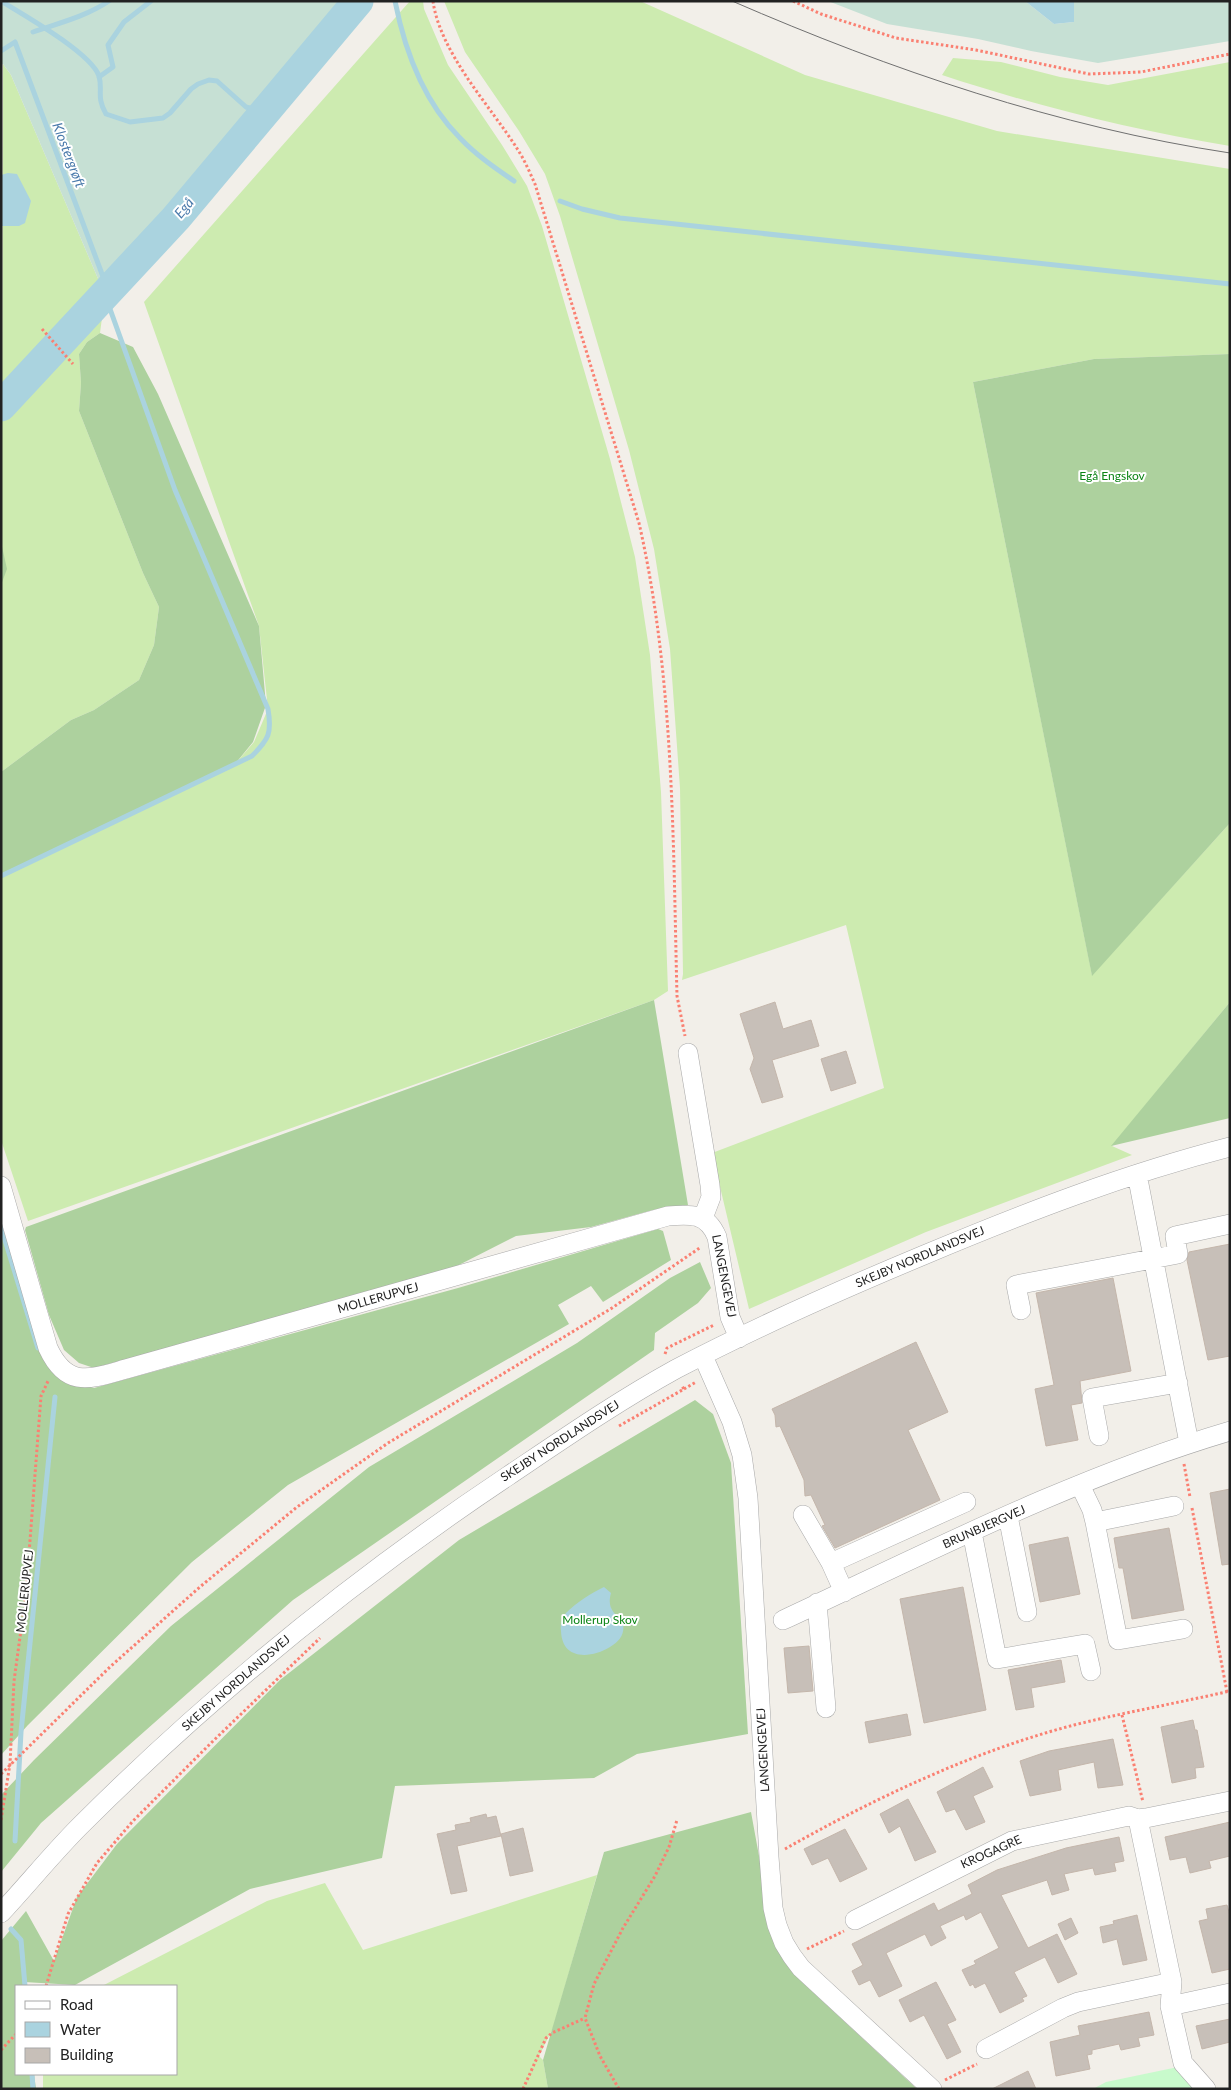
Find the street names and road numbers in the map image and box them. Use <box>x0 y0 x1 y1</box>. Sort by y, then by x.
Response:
street label: SKEJBY NORDLANDSVEJ <box>853 1223 986 1291</box>
street label: LANGENGEVEJ <box>709 1233 740 1319</box>
street label: MOLLERUPVEJ <box>336 1279 420 1316</box>
street label: SKEJBY NORDLANDSVEJ <box>498 1397 622 1485</box>
street label: BRUNBJERGVEJ <box>940 1502 1028 1552</box>
street label: MOLLERUPVEJ <box>13 1549 36 1633</box>
street label: SKEJBY NORDLANDSVEJ <box>178 1632 293 1734</box>
street label: LANGENGEVEJ <box>753 1708 772 1792</box>
street label: KROGAGRE <box>958 1831 1024 1872</box>

